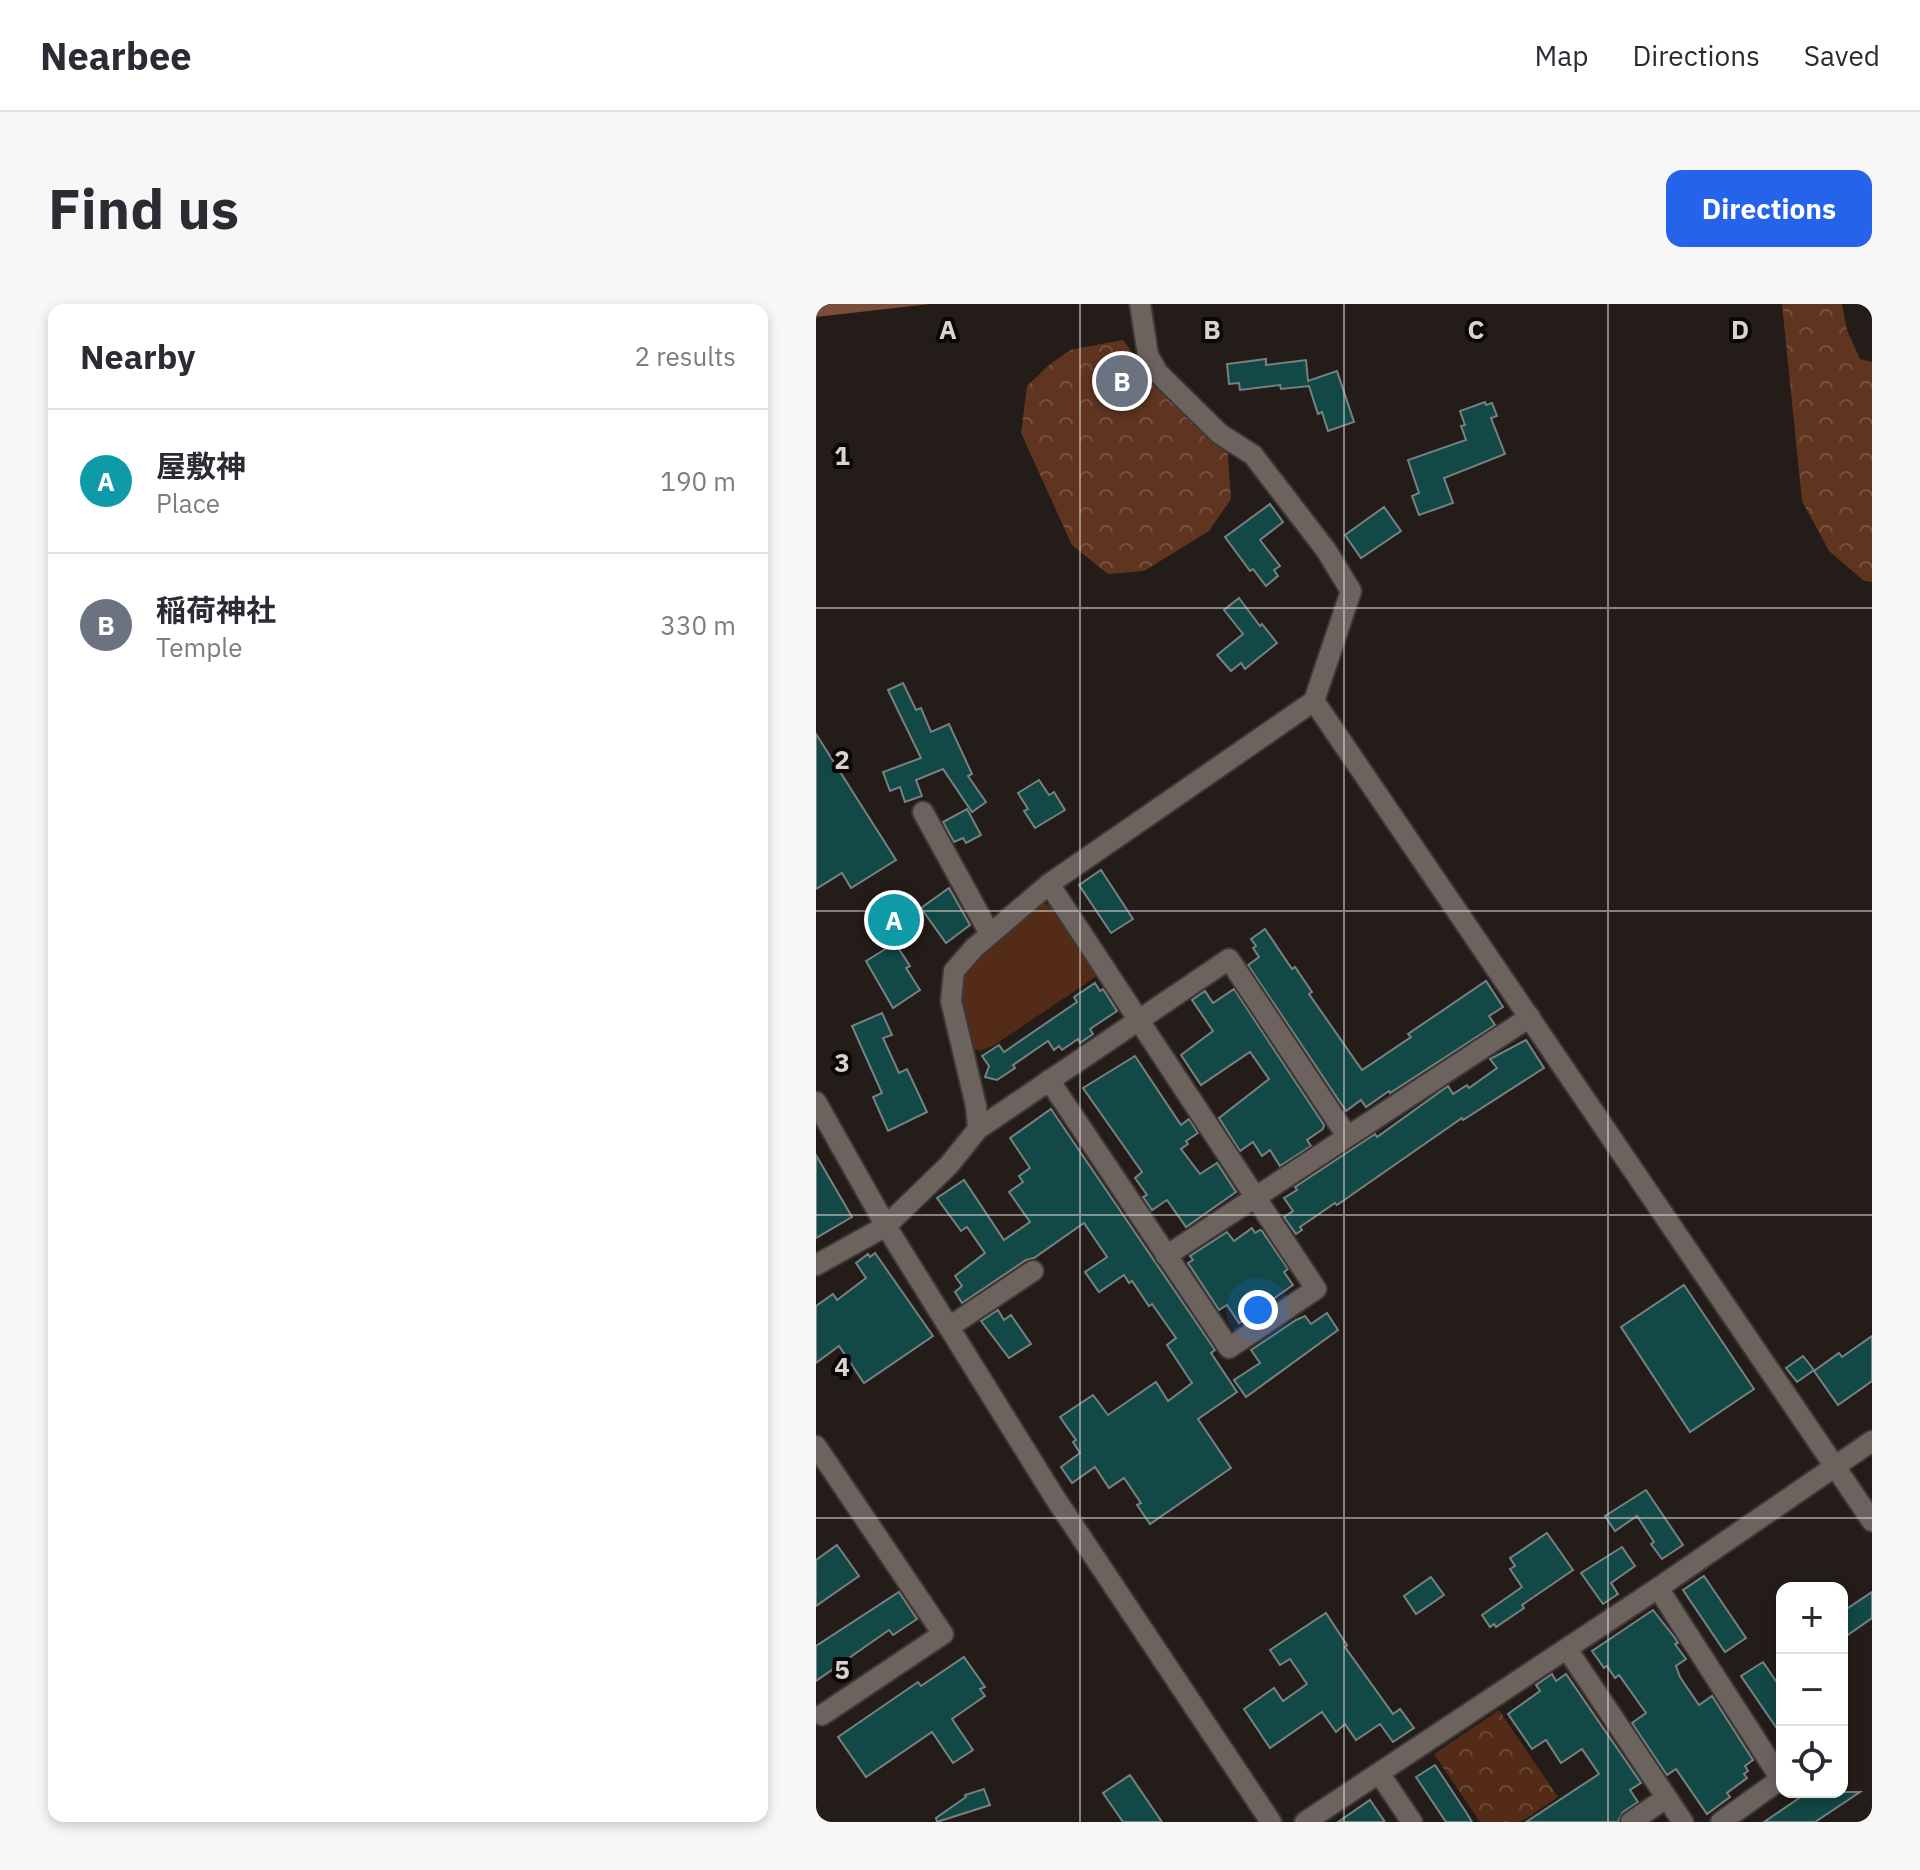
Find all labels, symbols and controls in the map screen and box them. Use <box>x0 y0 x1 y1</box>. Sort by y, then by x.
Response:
text: Nearbee <box>40 31 192 80</box>
text: Map <box>1534 37 1588 74</box>
text: Directions <box>1632 37 1760 74</box>
text: Saved <box>1804 37 1880 74</box>
button: Directions <box>1666 170 1872 247</box>
text: Find us <box>48 172 239 244</box>
text: A <box>939 312 957 346</box>
text: B <box>1203 312 1221 346</box>
text: C <box>1468 312 1485 346</box>
text: D <box>1731 312 1749 346</box>
text: Nearby <box>80 334 195 378</box>
text: 2 results <box>634 339 736 373</box>
pin: B <box>1096 351 1148 411</box>
text: 1 <box>834 438 850 472</box>
text: 屋敷神 <box>156 446 246 485</box>
text: A <box>97 464 115 498</box>
text: 190 m <box>660 464 736 498</box>
text: Place <box>156 486 220 520</box>
text: 稲荷神社 <box>156 590 276 629</box>
text: B <box>97 608 115 642</box>
text: 330 m <box>660 608 736 642</box>
text: Temple <box>156 630 243 664</box>
text: 2 <box>834 742 850 776</box>
pin: A <box>868 890 920 950</box>
text: 3 <box>834 1045 850 1079</box>
your location <box>1238 1290 1278 1330</box>
text: 4 <box>834 1349 850 1383</box>
map controls <box>1776 1582 1848 1798</box>
button: + <box>1776 1582 1848 1654</box>
text: 5 <box>834 1652 850 1686</box>
button: − <box>1776 1654 1848 1726</box>
button: locate <box>1776 1726 1848 1798</box>

